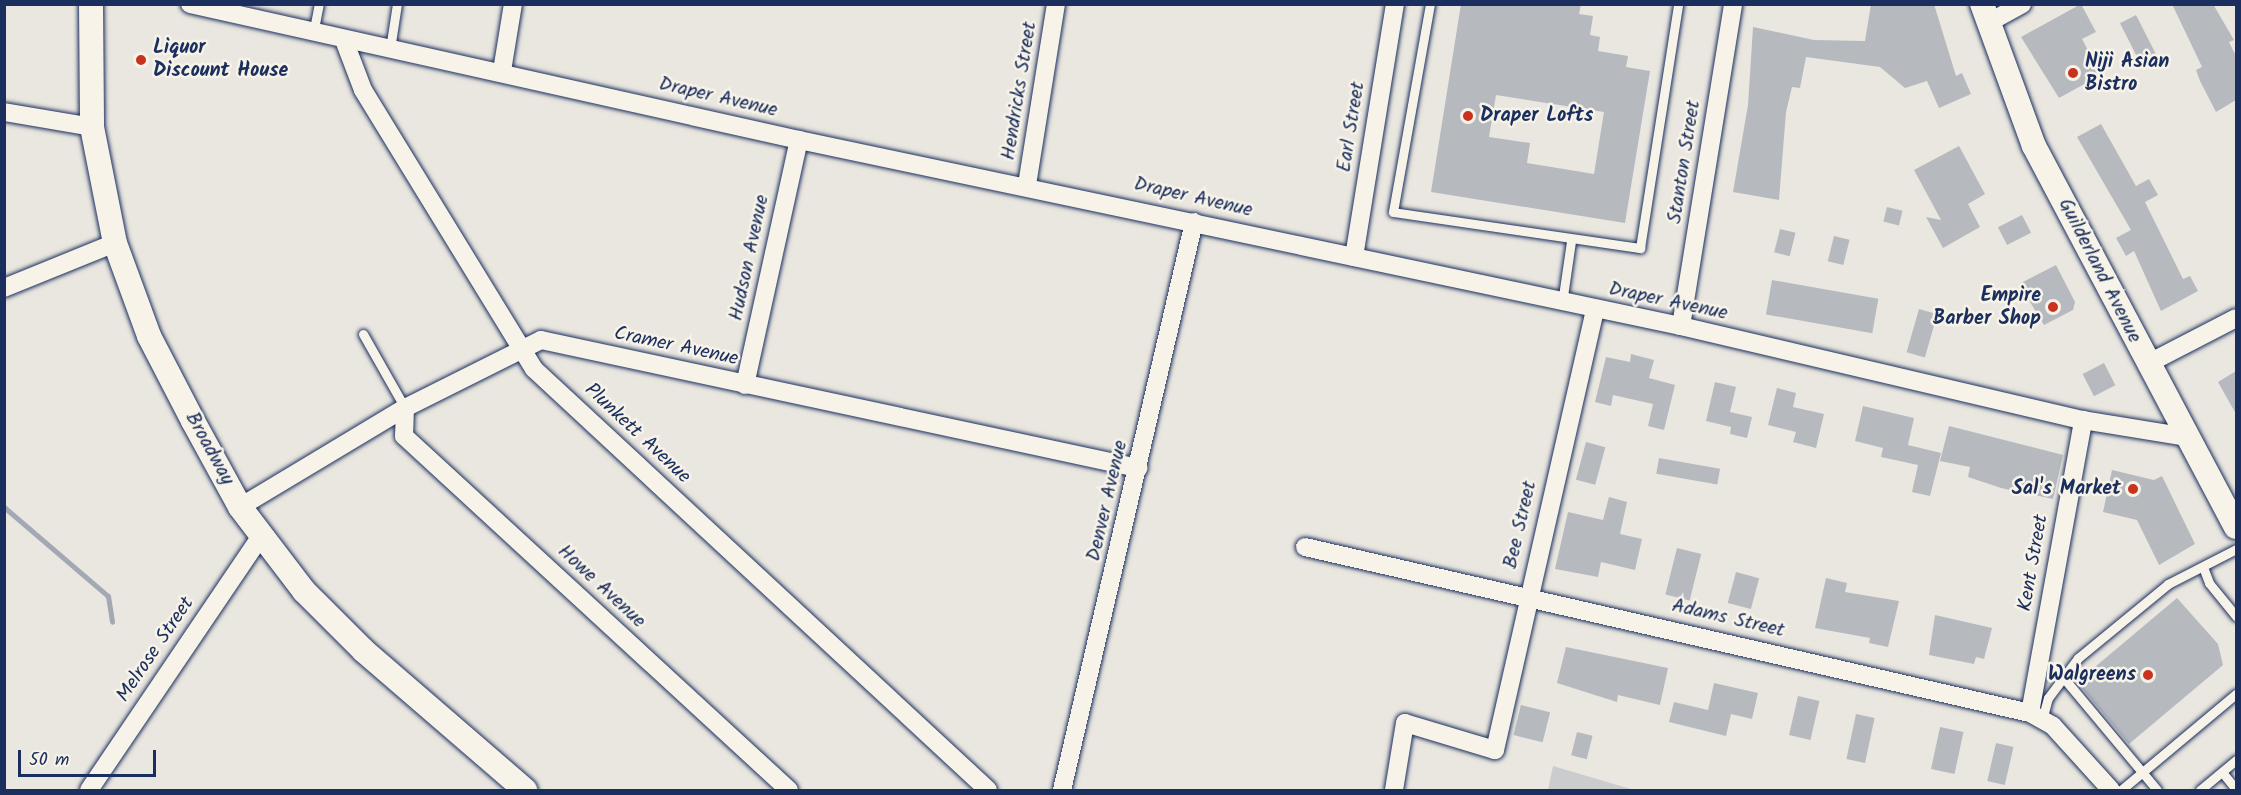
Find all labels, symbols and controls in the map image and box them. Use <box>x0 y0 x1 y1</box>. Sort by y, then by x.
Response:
street label: Hendricks Street <box>997 20 1043 162</box>
place label: Liquor Discount House <box>153 36 288 83</box>
place label: Niji Asian Bistro <box>2085 50 2169 97</box>
marker: Liquor Discount House <box>134 53 148 67</box>
marker: Niji Asian Bistro <box>2066 66 2080 80</box>
street label: Draper Avenue <box>656 73 780 123</box>
street label: Earl Street <box>1333 80 1371 174</box>
street label: Stanton Street <box>1663 99 1707 225</box>
place label: Draper Lofts <box>1480 104 1593 128</box>
marker: Draper Lofts <box>1461 109 1475 123</box>
street label: Draper Avenue <box>1131 173 1255 223</box>
street label: Hudson Avenue <box>725 193 775 323</box>
street label: Guilderland Avenue <box>2052 195 2146 347</box>
street label: Draper Avenue <box>1606 278 1730 326</box>
place label: Empire Barber Shop <box>1933 284 2041 331</box>
marker: Empire Barber Shop <box>2046 300 2060 314</box>
street label: Cramer Avenue <box>612 322 740 372</box>
street label: Plunkett Avenue <box>579 379 695 489</box>
street label: Broadway <box>179 408 239 490</box>
street label: Denver Avenue <box>1082 438 1134 564</box>
place label: Sal's Market <box>2012 477 2121 501</box>
street label: Bee Street <box>1499 479 1543 571</box>
marker: Sal's Market <box>2126 482 2140 496</box>
street label: Kent Street <box>2014 513 2054 613</box>
street label: Howe Avenue <box>552 540 650 634</box>
street label: Melrose Street <box>112 593 200 707</box>
street label: Adams Street <box>1669 594 1787 644</box>
place label: Walgreens <box>2048 663 2136 687</box>
marker: Walgreens <box>2141 668 2155 682</box>
scale bar <box>21 738 159 776</box>
text: 50 m <box>29 746 69 775</box>

